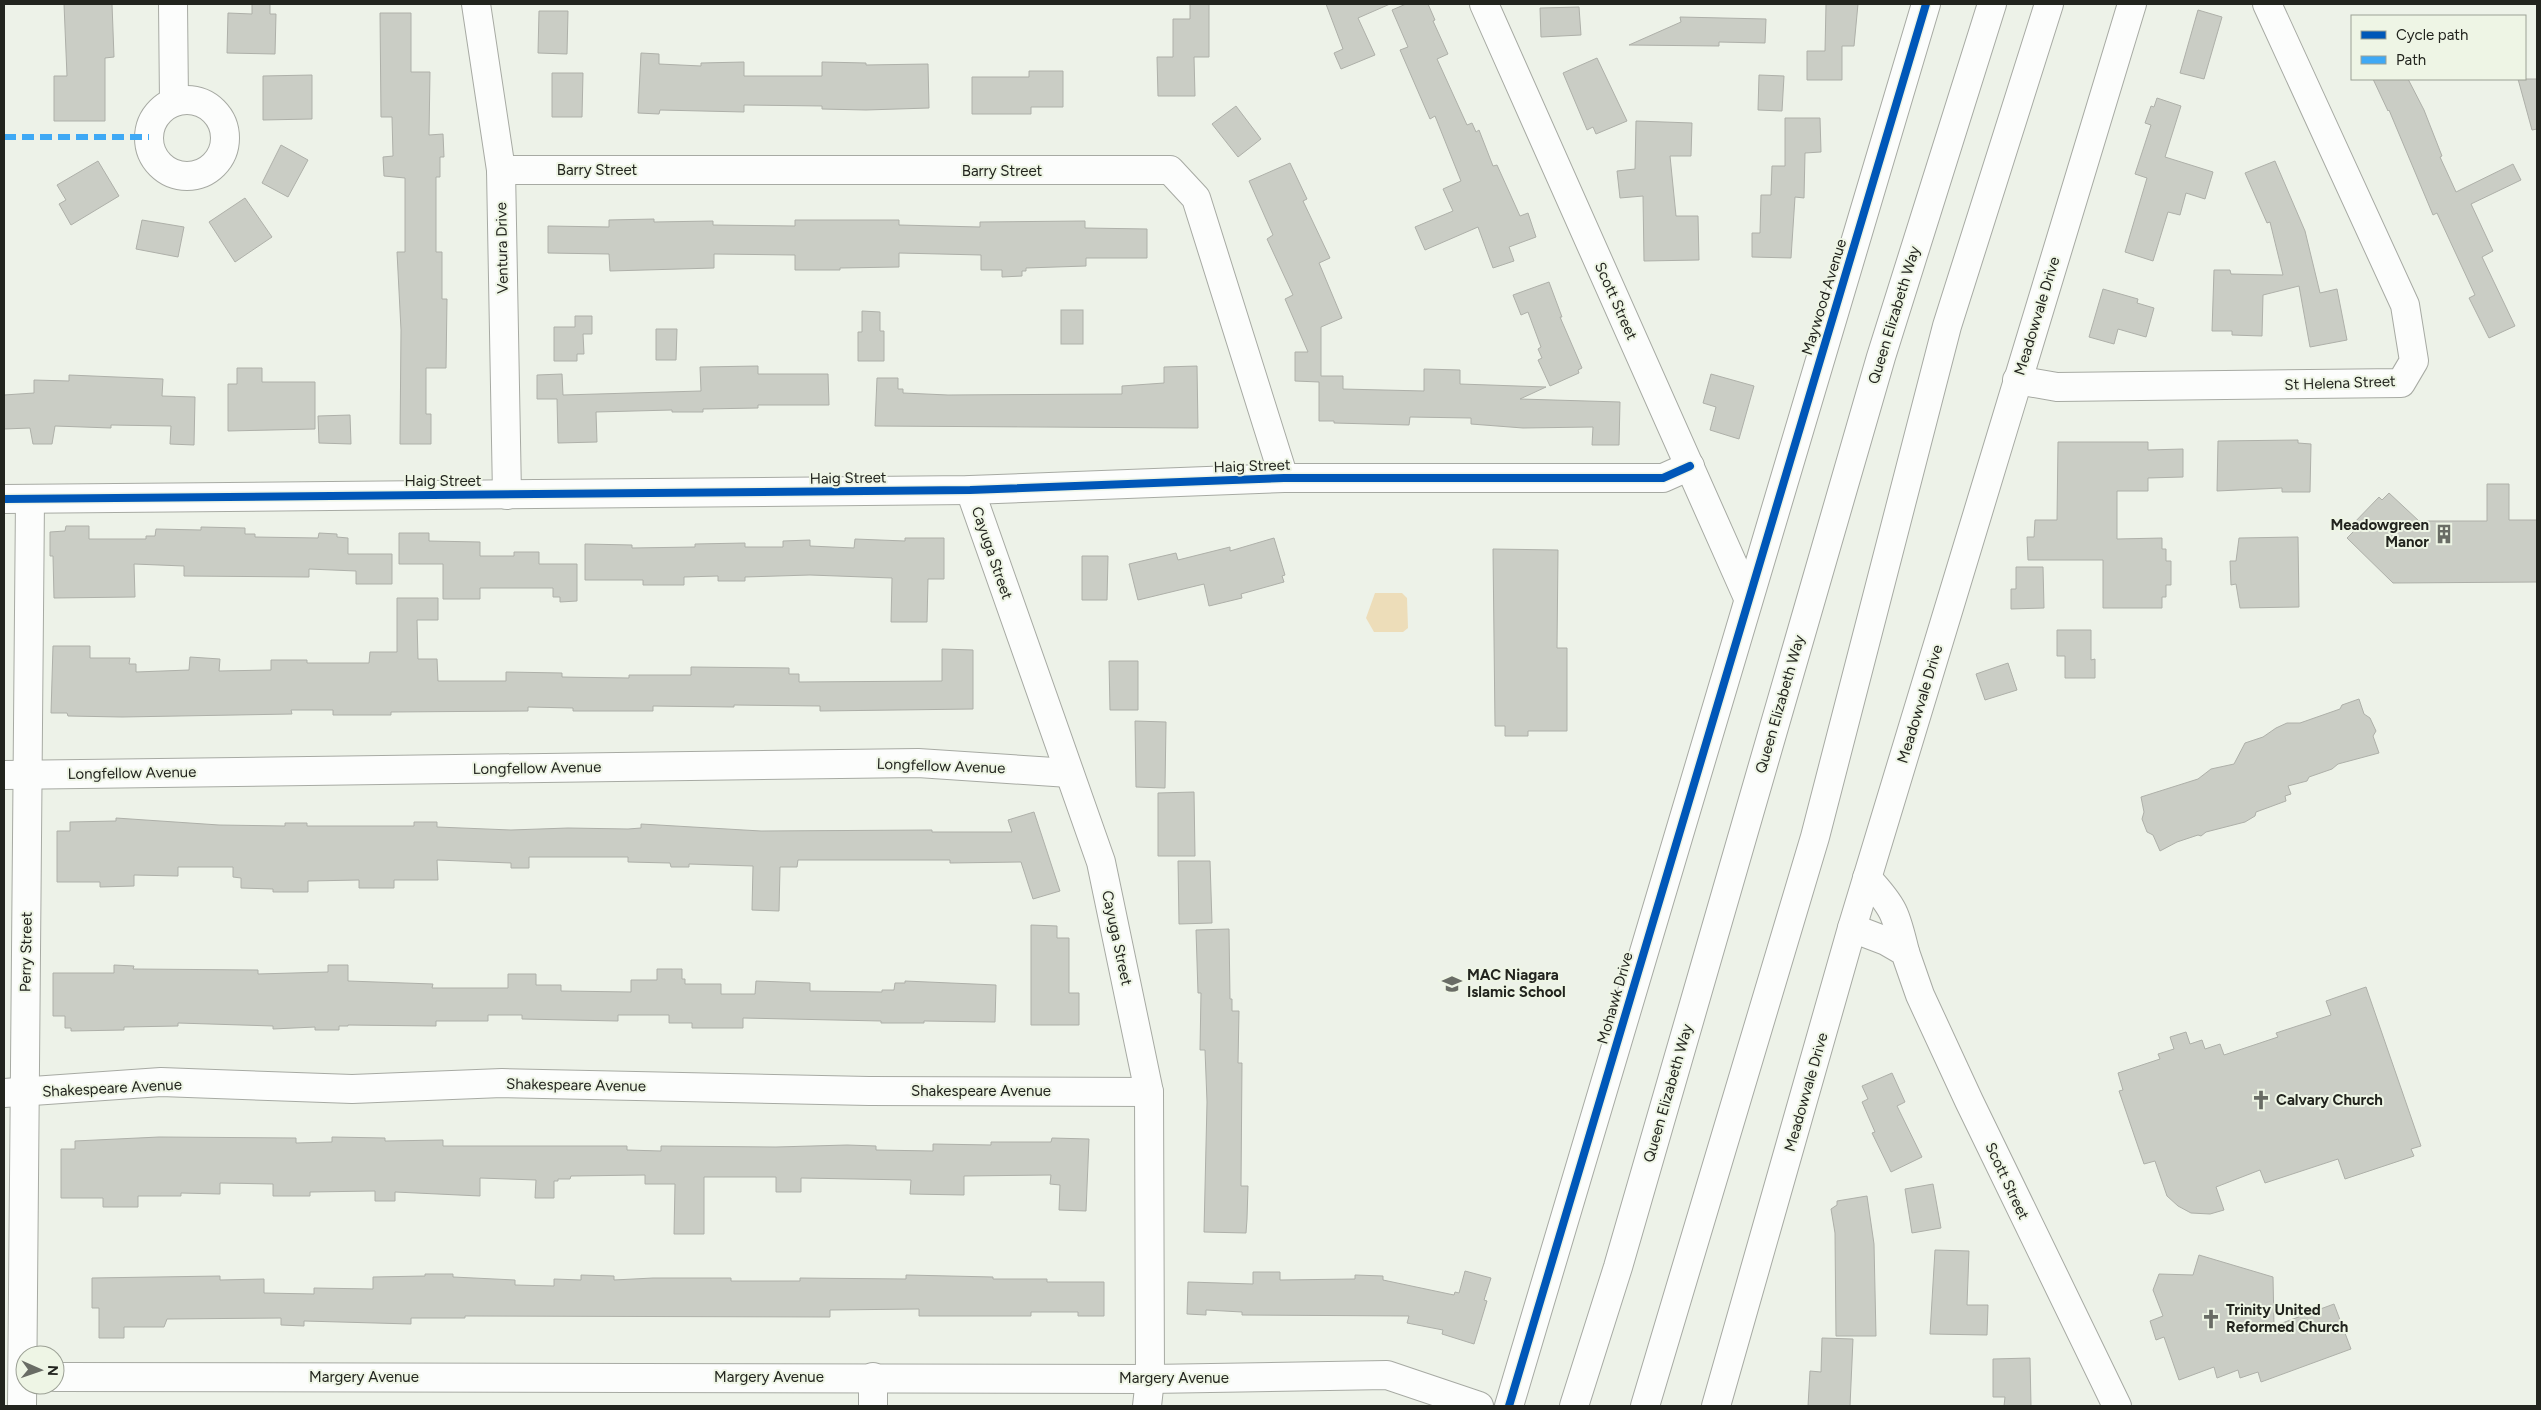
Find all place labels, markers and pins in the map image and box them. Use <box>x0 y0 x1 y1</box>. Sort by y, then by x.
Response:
place label: Meadowgreen Manor <box>2330 516 2429 551</box>
building icon: Meadowgreen Manor <box>2433 523 2455 545</box>
place label: MAC Niagara Islamic School <box>1467 966 1566 1001</box>
school or university icon: MAC Niagara Islamic School <box>1441 973 1463 995</box>
church icon: Calvary Church <box>2250 1089 2272 1111</box>
place label: Calvary Church <box>2276 1091 2383 1109</box>
place label: Trinity United Reformed Church <box>2226 1301 2348 1336</box>
church icon: Trinity United Reformed Church <box>2200 1308 2222 1330</box>

